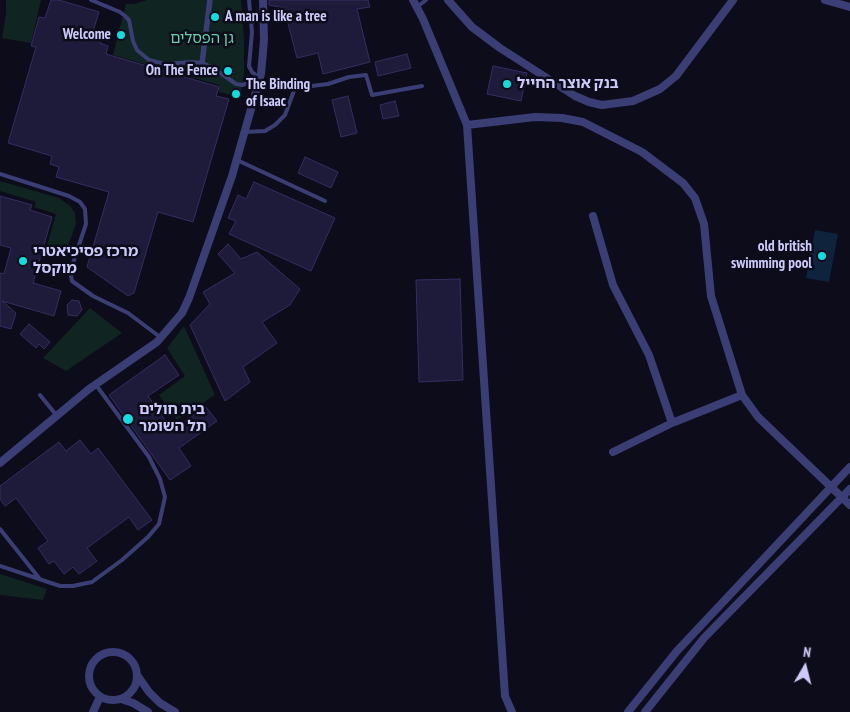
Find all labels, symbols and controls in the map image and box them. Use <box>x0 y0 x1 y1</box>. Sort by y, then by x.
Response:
place label: A man is like a tree <box>225 8 327 26</box>
marker: A man is like a tree <box>209 11 221 23</box>
place label: Welcome <box>63 26 111 44</box>
marker: Welcome <box>115 29 127 41</box>
park label: גן הפסלים <box>170 30 234 48</box>
place label: On The Fence <box>146 62 218 80</box>
marker: On The Fence <box>222 65 234 77</box>
place label: בנק אוצר החייל <box>517 75 619 93</box>
place label: The Binding of Isaac <box>246 76 310 111</box>
marker: בנק אוצר החייל <box>501 78 513 90</box>
marker: The Binding of Isaac <box>230 88 242 100</box>
place label: old british swimming pool <box>731 238 812 273</box>
place label: מרכז פסיכיאטרי מוקסל <box>33 243 138 278</box>
marker: old british swimming pool <box>816 250 828 262</box>
marker: מרכז פסיכיאטרי מוקסל <box>17 255 29 267</box>
place label: בית חולים תל השומר <box>139 401 207 436</box>
marker: בית חולים תל השומר <box>121 412 135 426</box>
north arrow <box>780 642 830 692</box>
text: N <box>802 643 812 662</box>

